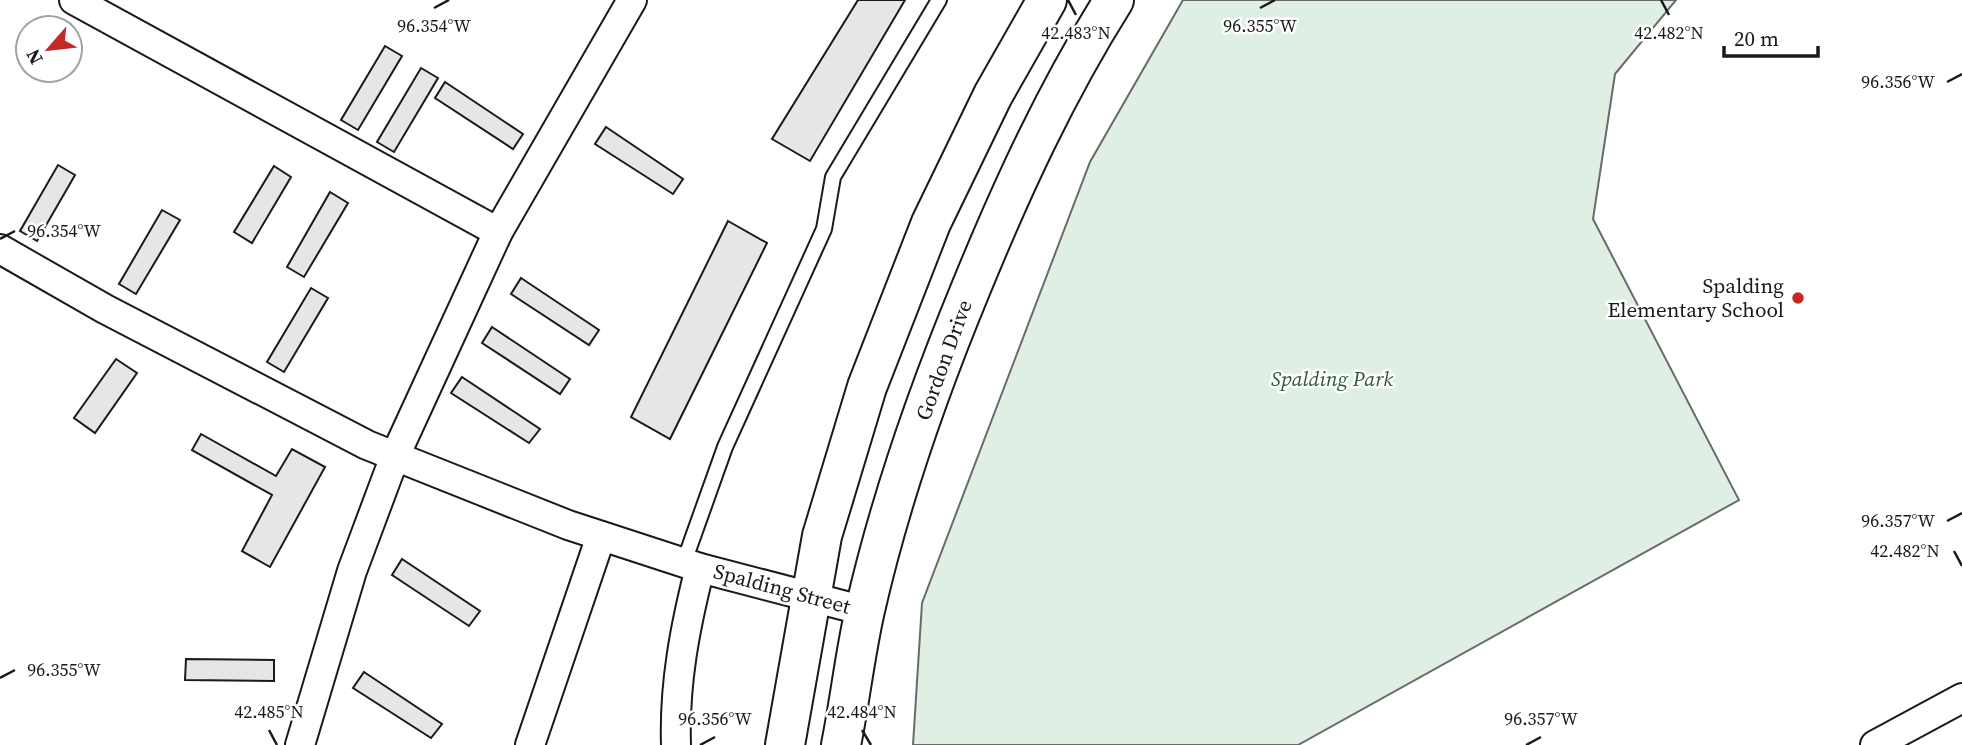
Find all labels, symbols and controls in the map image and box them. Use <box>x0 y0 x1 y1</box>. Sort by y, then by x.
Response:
text: 96.354°W <box>397 13 471 38</box>
text: 96.355°W <box>1223 13 1297 38</box>
north arrow <box>14 14 84 84</box>
scale bar <box>1724 14 1818 58</box>
text: 42.483°N <box>1041 20 1111 45</box>
text: 42.482°N <box>1634 20 1704 45</box>
text: 20 m <box>1734 24 1779 53</box>
text: N <box>19 45 49 69</box>
text: 96.356°W <box>1861 69 1935 94</box>
text: 96.354°W <box>27 218 101 243</box>
place label: Spalding Elementary School <box>1607 271 1784 324</box>
marker: Spalding Elementary School <box>1790 290 1806 306</box>
street label: Gordon Drive <box>908 296 979 424</box>
park label: Spalding Park <box>1271 364 1393 393</box>
text: 96.357°W <box>1861 508 1935 533</box>
text: 42.482°N <box>1870 538 1940 563</box>
street label: Spalding Street <box>710 556 854 621</box>
text: 96.355°W <box>27 657 101 682</box>
text: 42.485°N <box>234 699 304 724</box>
text: 42.484°N <box>827 699 897 724</box>
text: 96.356°W <box>678 706 752 731</box>
text: 96.357°W <box>1504 706 1578 731</box>

